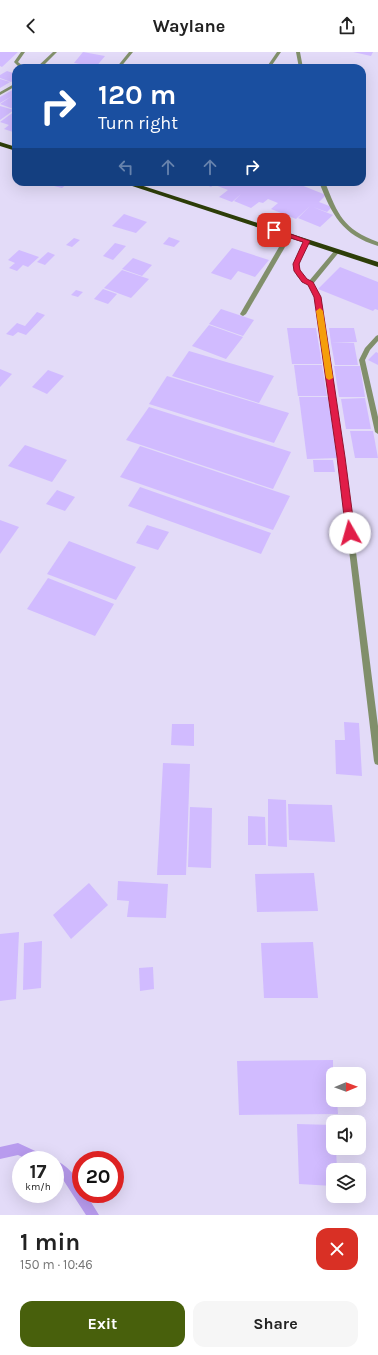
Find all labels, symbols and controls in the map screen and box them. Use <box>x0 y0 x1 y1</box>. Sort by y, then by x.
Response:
icon: back <box>20 15 42 37</box>
text: Waylane <box>153 15 225 37</box>
icon: share <box>336 15 358 37</box>
text: 120 m <box>98 78 176 111</box>
icon: right <box>32 80 84 132</box>
text: Turn right <box>98 112 178 134</box>
icon: left <box>115 156 137 178</box>
icon: ahead <box>157 156 179 178</box>
icon: ahead <box>199 156 221 178</box>
icon: right <box>241 156 263 178</box>
pin <box>257 213 291 247</box>
icon: arrive <box>263 219 285 241</box>
position arrow <box>329 512 371 554</box>
north arrow <box>326 1067 366 1107</box>
map controls <box>326 1067 366 1203</box>
button: sound <box>326 1115 366 1155</box>
speed limit sign: 20 <box>72 1151 124 1203</box>
text: 17 <box>29 1160 47 1183</box>
button: layers <box>326 1163 366 1203</box>
text: km/h <box>25 1181 51 1193</box>
text: 1 min <box>20 1228 80 1256</box>
button: close <box>316 1228 358 1270</box>
text: 150 m · 10:46 <box>20 1257 93 1272</box>
button: Exit <box>20 1301 185 1347</box>
button: Share <box>193 1301 358 1347</box>

